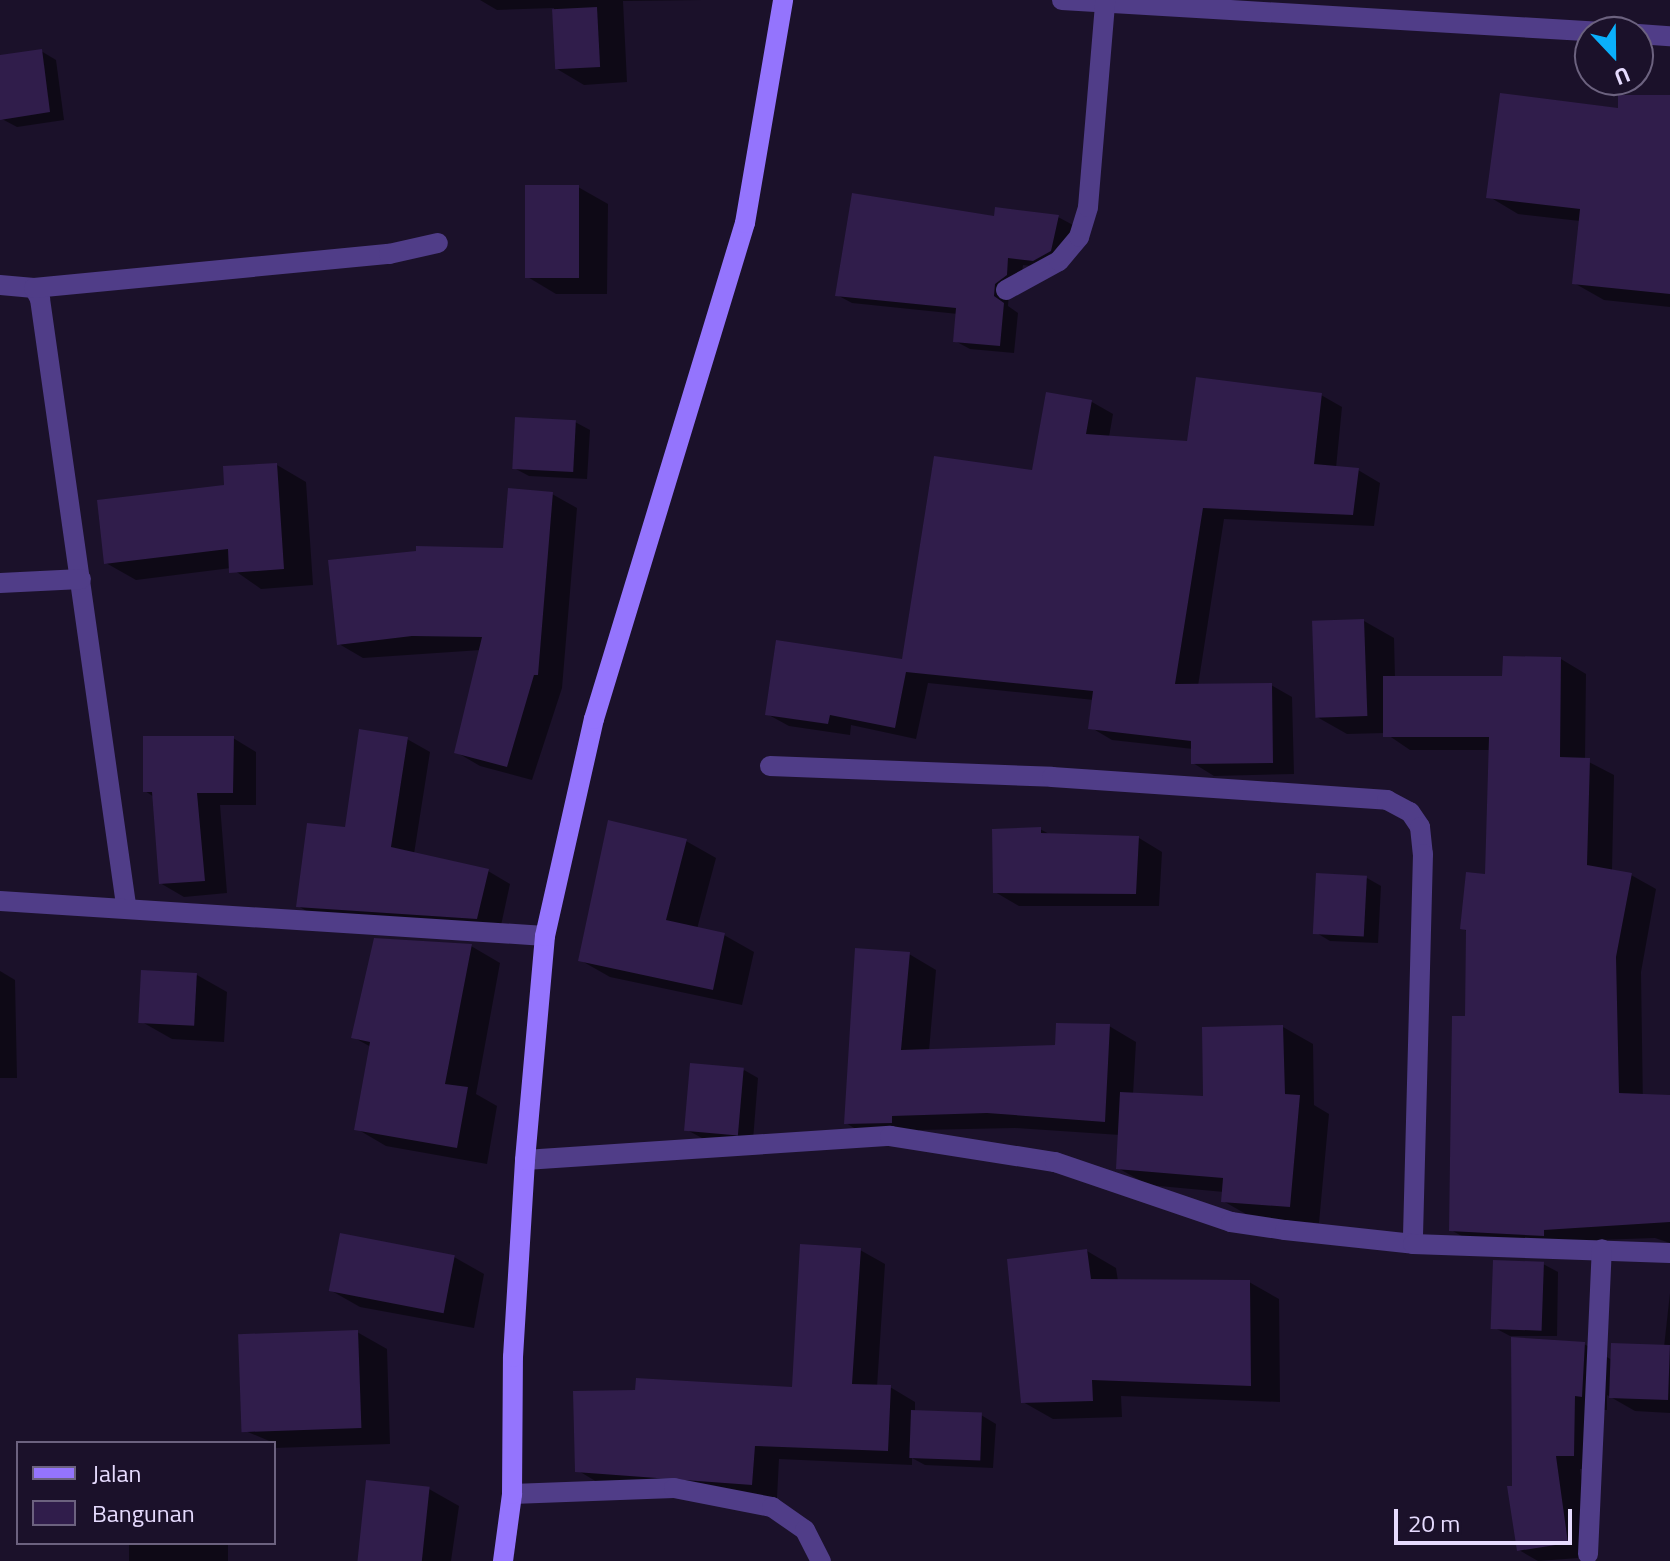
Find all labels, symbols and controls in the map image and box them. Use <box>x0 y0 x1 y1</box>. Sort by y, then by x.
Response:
north arrow <box>1574 16 1654 96</box>
text: U <box>1609 58 1635 95</box>
legend <box>16 1441 276 1545</box>
text: Jalan <box>92 1455 141 1491</box>
scale bar <box>1398 1493 1576 1543</box>
text: Bangunan <box>92 1495 195 1531</box>
text: 20 m <box>1408 1505 1460 1541</box>

